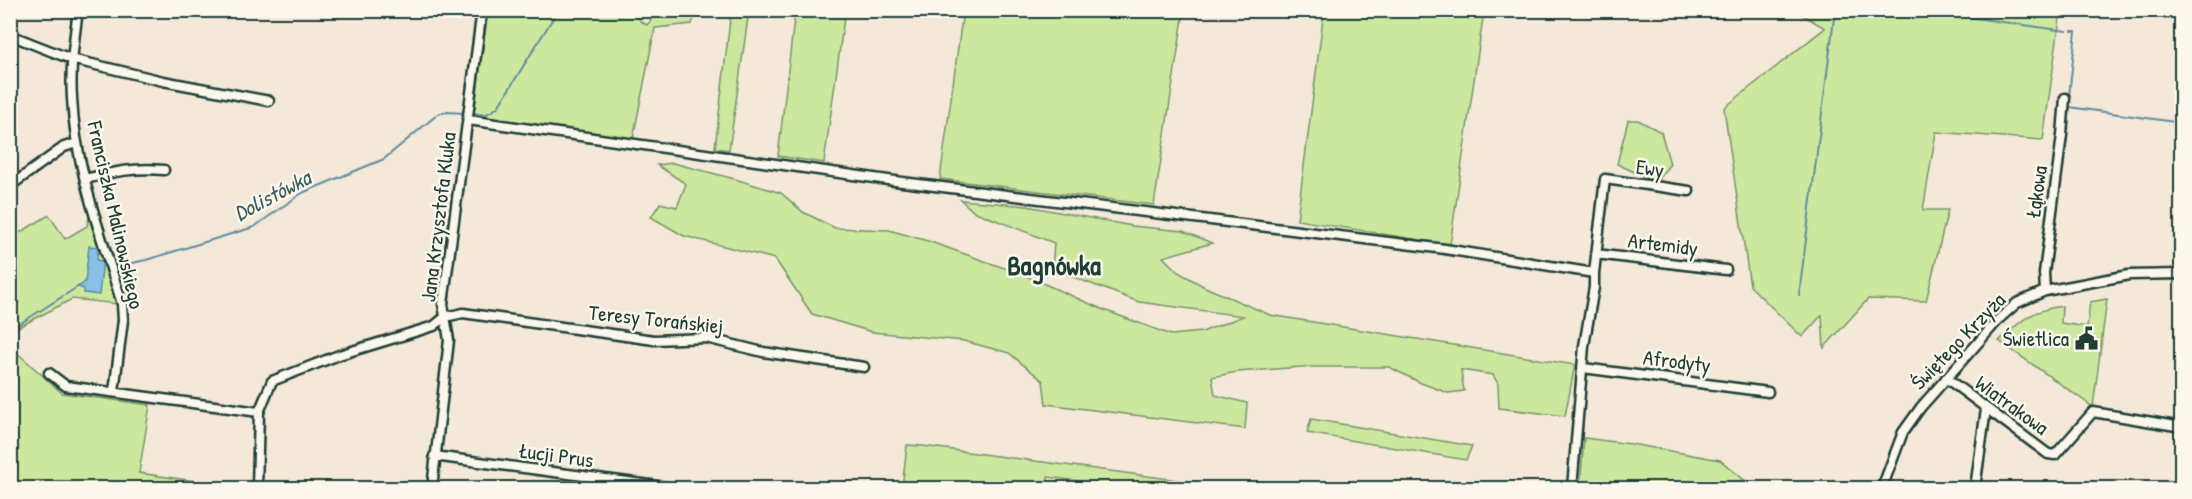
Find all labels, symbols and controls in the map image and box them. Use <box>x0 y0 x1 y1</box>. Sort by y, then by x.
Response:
street label: Franciszka Malinowskiego <box>80 117 152 312</box>
street label: Jana Krzysztofa Kluka <box>413 130 463 304</box>
street label: Ewy <box>1634 152 1666 184</box>
water label: Dolistówka <box>228 161 318 228</box>
street label: Łąkowa <box>2018 164 2054 220</box>
street label: Artemidy <box>1627 225 1700 263</box>
district label: Bagnówka <box>1007 247 1101 285</box>
street label: Świętego Krzyża <box>1904 286 2012 396</box>
street label: Teresy Torańskiej <box>587 298 725 340</box>
place label: Świetlica <box>2003 324 2069 353</box>
public building icon: Świetlica <box>2074 325 2100 351</box>
street label: Afrodyty <box>1642 342 1712 380</box>
street label: Wiatrakowa <box>1969 368 2055 442</box>
street label: Łucji Prus <box>517 435 595 475</box>

